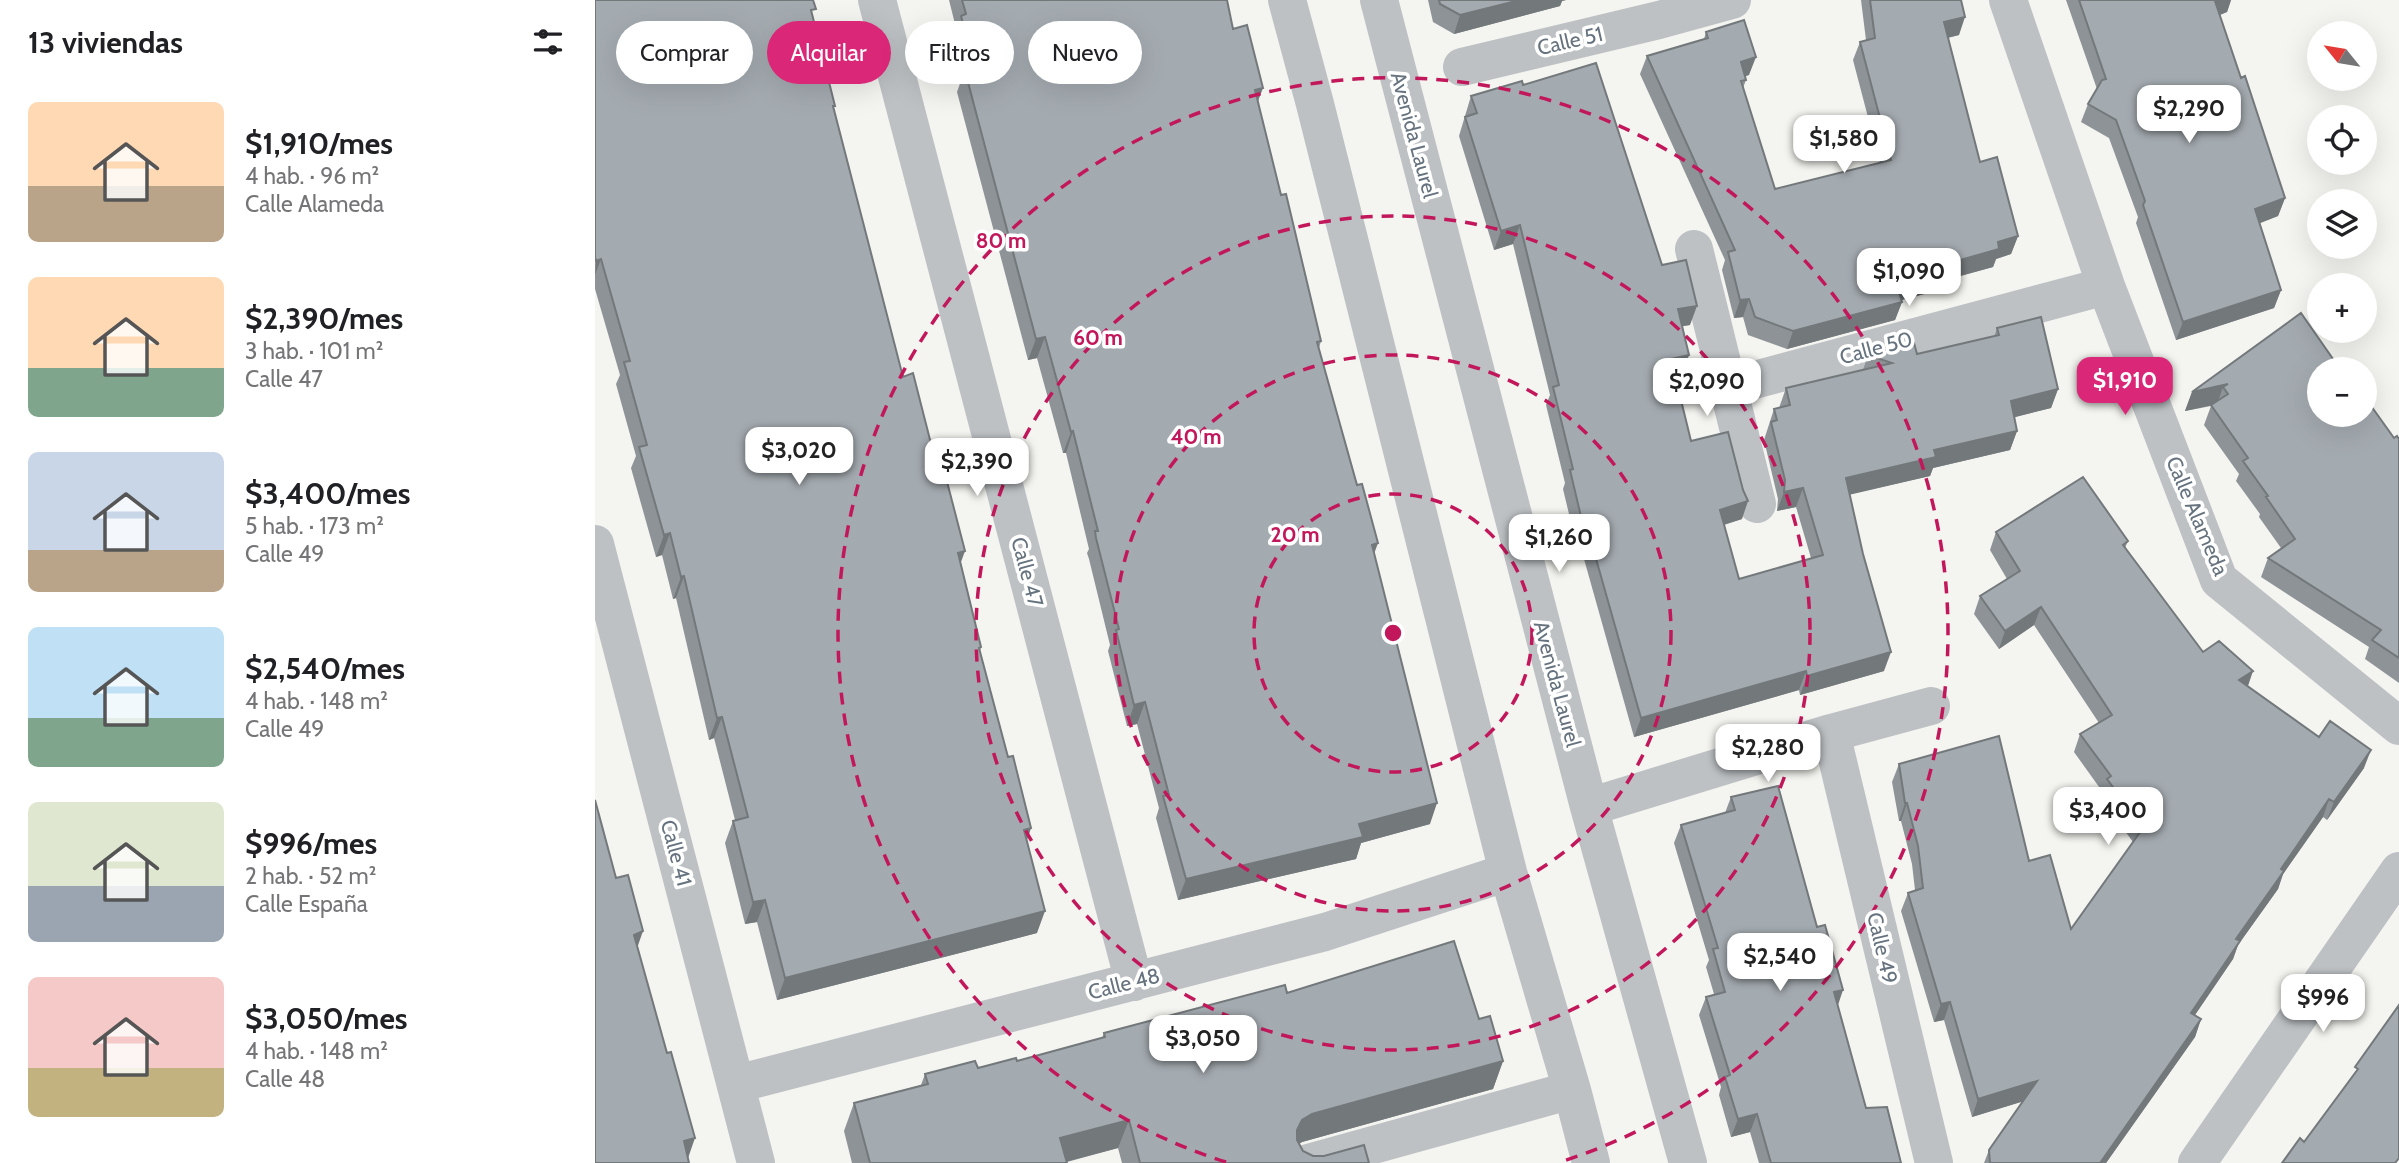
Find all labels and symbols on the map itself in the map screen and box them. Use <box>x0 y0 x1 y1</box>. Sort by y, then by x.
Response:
street label: Calle 51 <box>1535 21 1605 60</box>
north arrow <box>2307 21 2377 91</box>
street label: Avenida Laurel <box>1386 69 1443 201</box>
pin: $2,290 <box>2132 86 2246 145</box>
pin: $1,580 <box>1787 116 1901 175</box>
text: 80 m <box>976 228 1026 253</box>
pin: $1,090 <box>1852 248 1966 308</box>
text: 60 m <box>1073 325 1123 350</box>
street label: Calle 50 <box>1837 326 1915 369</box>
pin: $2,090 <box>1650 358 1764 418</box>
pin: $1,910 <box>2068 358 2182 417</box>
text: 40 m <box>1171 424 1221 449</box>
pin: $3,020 <box>742 428 856 487</box>
pin: $2,390 <box>920 438 1034 498</box>
street label: Calle Alameda <box>2161 452 2234 579</box>
pin: $1,260 <box>1502 514 1616 574</box>
text: 20 m <box>1271 522 1319 547</box>
street label: Calle 47 <box>1006 534 1049 610</box>
street label: Avenida Laurel <box>1529 618 1586 750</box>
centre of rings <box>1381 621 1405 645</box>
pin: $2,280 <box>1711 724 1825 784</box>
pin: $3,400 <box>2051 788 2165 847</box>
street label: Calle 41 <box>656 817 697 889</box>
street label: Calle 49 <box>1862 910 1903 986</box>
pin: $2,540 <box>1723 934 1837 993</box>
street label: Calle 48 <box>1085 963 1162 1004</box>
pin: $996 <box>2282 974 2364 1034</box>
pin: $3,050 <box>1146 1016 1260 1075</box>

